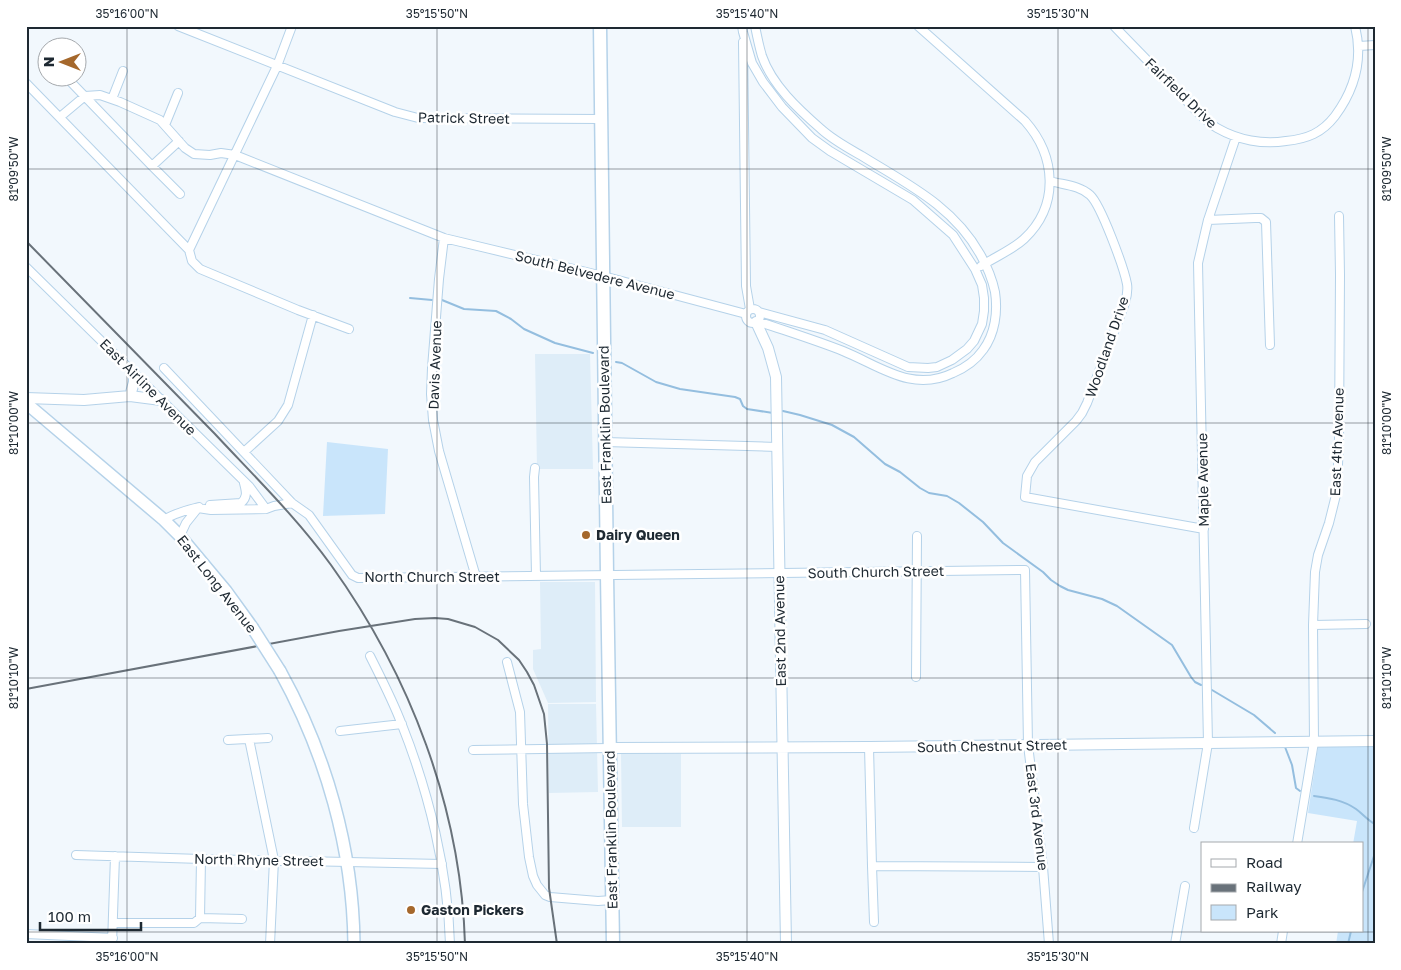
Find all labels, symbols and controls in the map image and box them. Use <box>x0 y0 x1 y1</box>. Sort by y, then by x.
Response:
text: 35°16'00"N <box>95 6 159 21</box>
text: 35°15'50"N <box>406 6 468 21</box>
text: 35°15'40"N <box>716 6 778 21</box>
text: 35°15'30"N <box>1027 6 1089 21</box>
north arrow <box>38 38 88 88</box>
street label: Fairfield Drive <box>1142 54 1221 131</box>
text: N <box>40 57 57 67</box>
street label: Patrick Street <box>418 108 510 127</box>
text: 81°09'50"W <box>6 136 21 202</box>
text: 81°09'50"W <box>1379 136 1394 202</box>
street label: South Belvedere Avenue <box>513 246 677 303</box>
street label: Woodland Drive <box>1081 294 1132 400</box>
street label: Davis Avenue <box>424 320 445 410</box>
street label: East Airline Avenue <box>97 335 200 438</box>
street label: East Franklin Boulevard <box>595 345 614 505</box>
street label: East 4th Avenue <box>1326 387 1347 496</box>
text: 81°10'00"W <box>6 390 21 455</box>
text: 81°10'00"W <box>1379 390 1394 455</box>
street label: Maple Avenue <box>1193 433 1212 527</box>
place label: Dairy Queen <box>596 526 680 543</box>
marker: Dairy Queen <box>580 529 592 541</box>
street label: East Long Avenue <box>174 531 261 636</box>
street label: South Church Street <box>808 562 944 581</box>
street label: North Church Street <box>364 568 500 585</box>
street label: East 2nd Avenue <box>770 575 789 687</box>
text: 81°10'10"W <box>6 646 21 709</box>
text: 81°10'10"W <box>1379 646 1394 709</box>
street label: South Chestnut Street <box>917 736 1067 755</box>
street label: East Franklin Boulevard <box>601 750 620 910</box>
street label: East 3rd Avenue <box>1022 762 1053 872</box>
legend <box>1201 842 1364 932</box>
street label: North Rhyne Street <box>194 850 324 869</box>
text: Road <box>1246 853 1283 871</box>
text: Railway <box>1246 877 1302 895</box>
scale bar <box>40 900 141 932</box>
place label: Gaston Pickers <box>421 901 524 918</box>
text: Park <box>1246 903 1279 921</box>
marker: Gaston Pickers <box>405 904 417 916</box>
text: 100 m <box>48 907 91 925</box>
text: 35°16'00"N <box>95 949 159 964</box>
text: 35°15'50"N <box>406 949 468 964</box>
text: 35°15'40"N <box>716 949 778 964</box>
text: 35°15'30"N <box>1027 949 1089 964</box>

